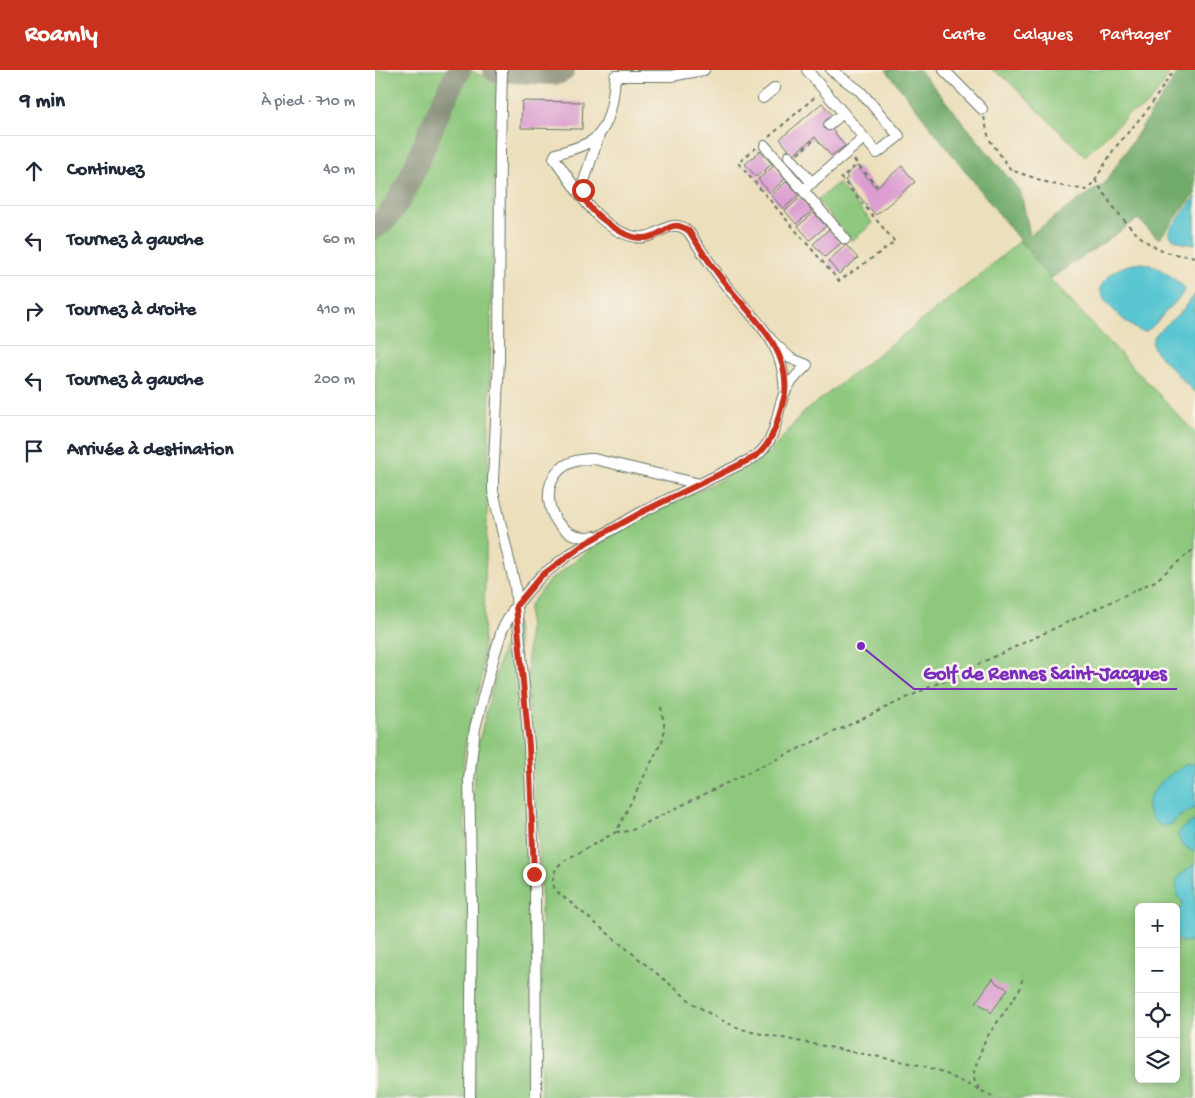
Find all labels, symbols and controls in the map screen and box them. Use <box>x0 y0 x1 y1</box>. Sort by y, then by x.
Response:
text: Roamly <box>25 21 98 50</box>
text: Carte <box>943 25 986 46</box>
text: Calques <box>1014 25 1072 46</box>
text: Partager <box>1100 25 1170 46</box>
text: 9 min <box>20 90 65 115</box>
text: À pied · 710 m <box>261 93 355 112</box>
icon: ahead <box>20 157 48 185</box>
text: Continuez <box>67 159 144 182</box>
text: 40 m <box>323 161 355 180</box>
route start <box>572 179 595 202</box>
icon: left <box>20 227 48 255</box>
text: Tournez à gauche <box>67 229 203 252</box>
text: 60 m <box>323 231 355 250</box>
icon: right <box>20 297 48 325</box>
text: Tournez à droite <box>67 299 196 322</box>
text: 410 m <box>317 301 355 320</box>
icon: left <box>20 367 48 395</box>
text: Tournez à gauche <box>67 369 203 392</box>
text: 200 m <box>314 371 355 390</box>
icon: arrive <box>20 437 48 465</box>
text: Arrivée à destination <box>67 439 233 462</box>
callout: Golf de Rennes Saint-Jacques <box>914 654 1177 689</box>
text: Golf de Rennes Saint-Jacques <box>923 664 1168 687</box>
route end <box>523 863 546 886</box>
map controls <box>1135 903 1180 1083</box>
button: + <box>1135 903 1180 948</box>
button: − <box>1135 948 1180 993</box>
button: locate <box>1135 993 1180 1038</box>
button: layers <box>1135 1038 1180 1083</box>

